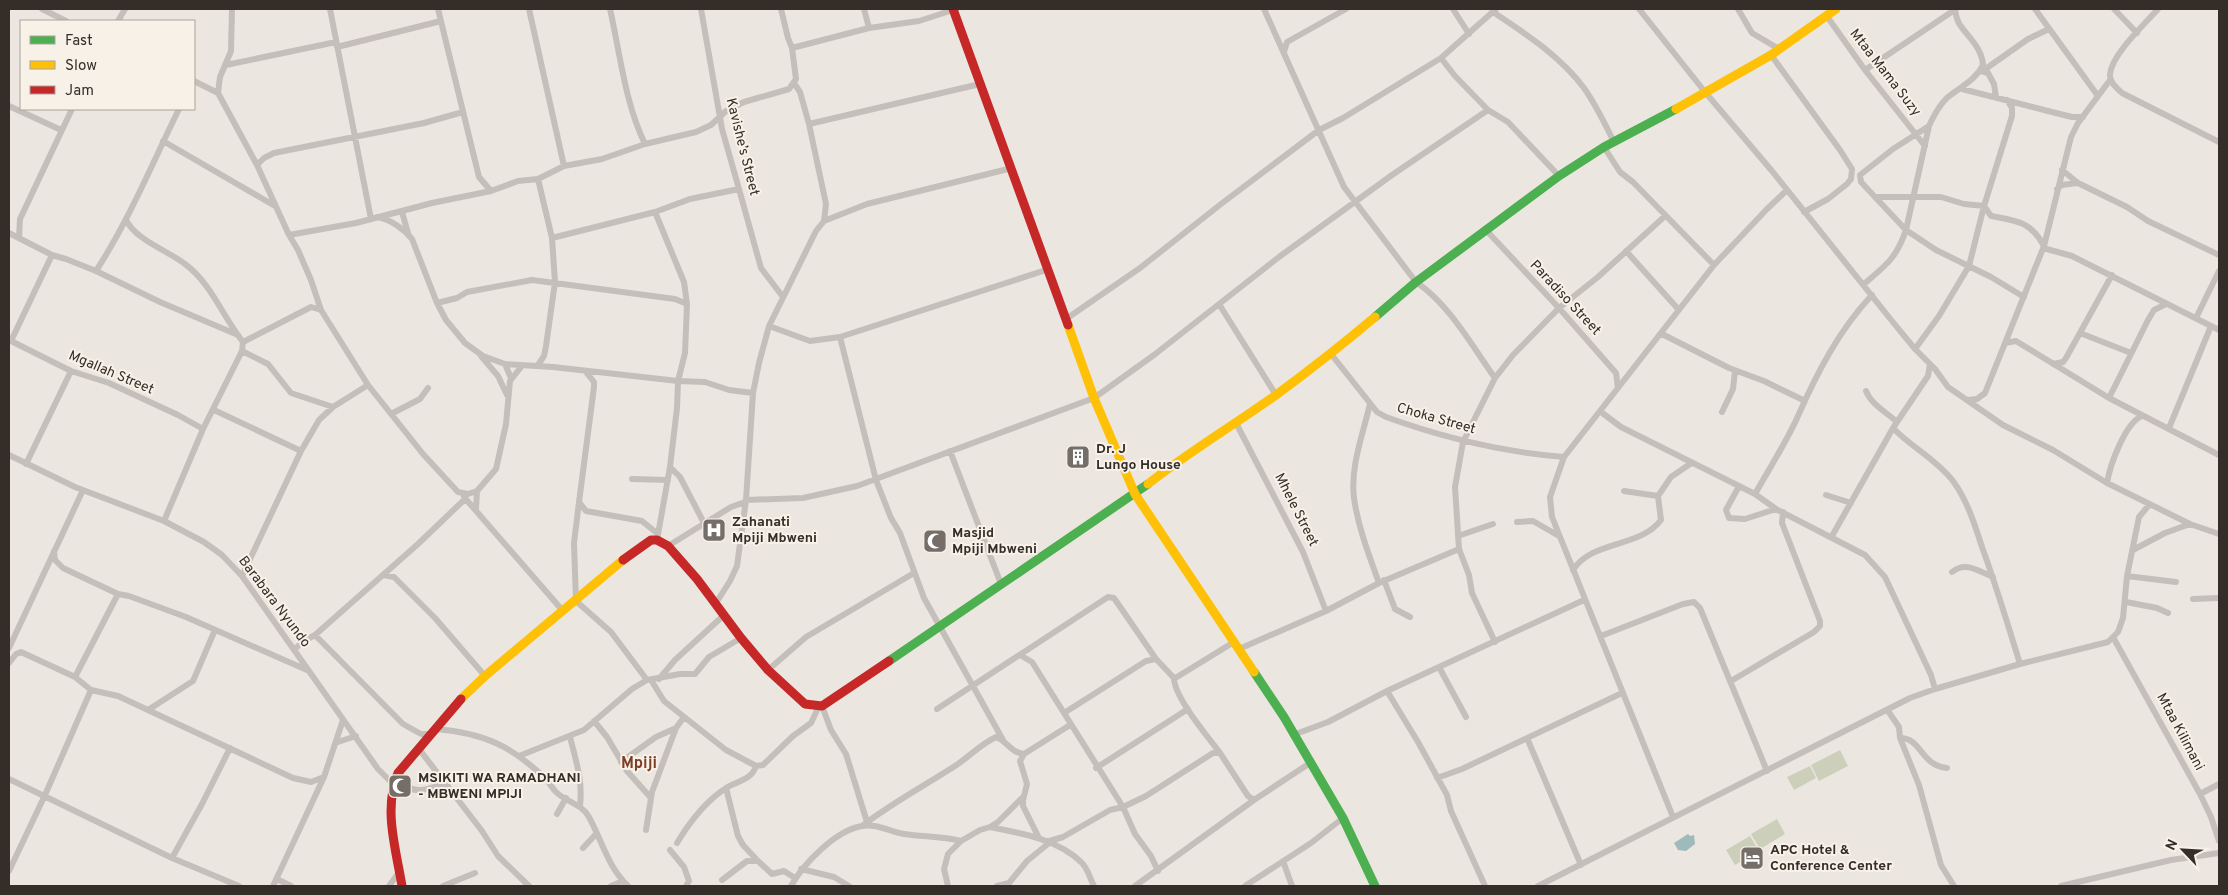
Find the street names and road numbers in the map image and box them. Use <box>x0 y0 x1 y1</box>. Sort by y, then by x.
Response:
street label: Mtaa Mama Suzy <box>1846 26 1924 120</box>
street label: Kavishe’s Street <box>722 96 762 198</box>
street label: Paradiso Street <box>1526 257 1604 339</box>
street label: Mgallah Street <box>66 347 156 399</box>
street label: Choka Street <box>1395 400 1477 438</box>
street label: Mhele Street <box>1270 471 1322 549</box>
street label: Barabara Nyundo <box>234 553 314 651</box>
street label: Mtaa Kilimani <box>2152 690 2208 774</box>

